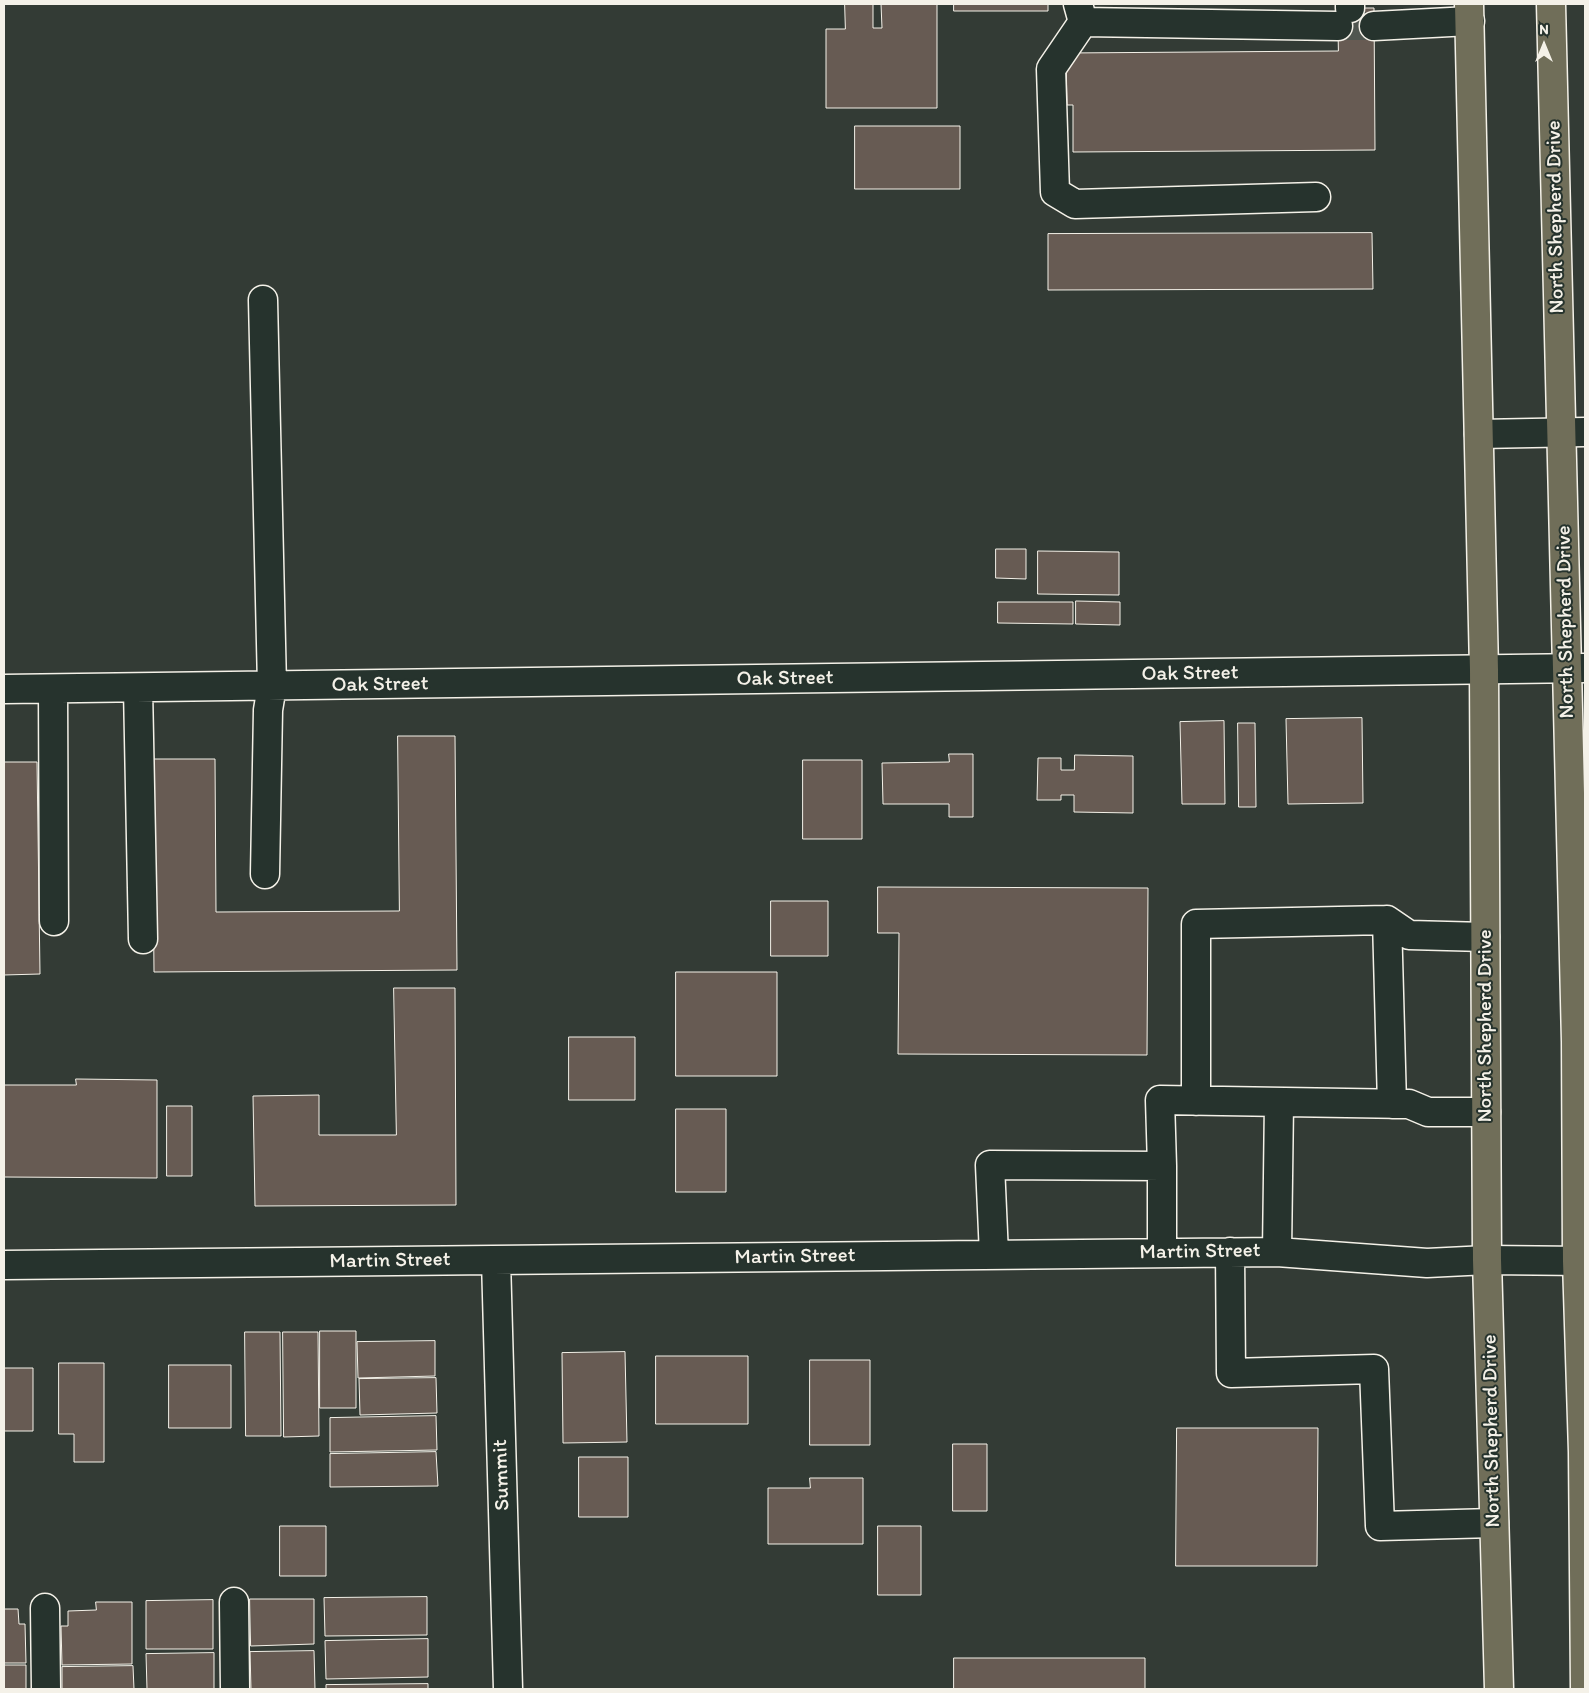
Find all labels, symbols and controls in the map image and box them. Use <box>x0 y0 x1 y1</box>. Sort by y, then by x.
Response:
north arrow <box>1519 20 1569 70</box>
text: N <box>1539 21 1549 38</box>
street label: North Shepherd Drive <box>1542 120 1570 314</box>
street label: North Shepherd Drive <box>1552 525 1580 719</box>
street label: Oak Street <box>1141 661 1239 687</box>
street label: Oak Street <box>736 666 834 692</box>
street label: Oak Street <box>331 672 429 698</box>
street label: North Shepherd Drive <box>1473 929 1499 1123</box>
street label: Martin Street <box>1139 1238 1261 1266</box>
street label: Martin Street <box>734 1243 856 1271</box>
street label: Martin Street <box>329 1247 451 1275</box>
street label: North Shepherd Drive <box>1478 1334 1506 1528</box>
street label: Summit <box>488 1439 516 1511</box>

